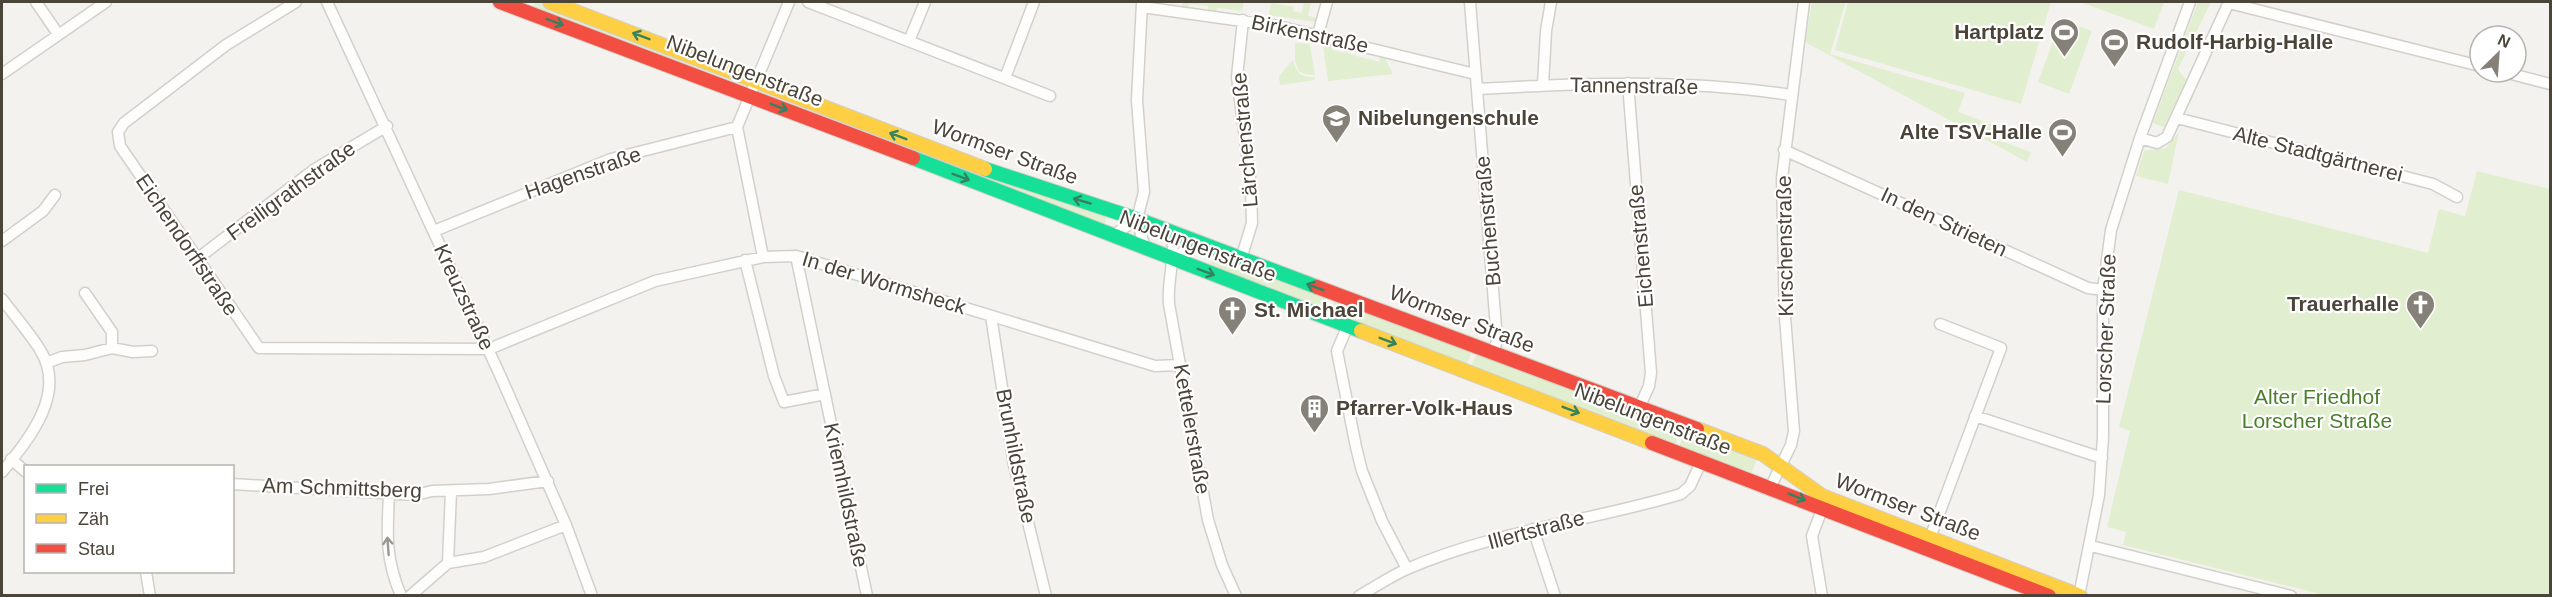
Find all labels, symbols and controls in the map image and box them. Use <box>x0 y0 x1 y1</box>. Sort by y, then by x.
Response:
street label: Birkenstraße <box>1249 10 1371 57</box>
sports icon: Hartplatz <box>2049 16 2081 58</box>
one-way arrow <box>545 17 564 28</box>
place label: Hartplatz <box>1954 20 2044 43</box>
north arrow <box>2468 24 2528 84</box>
sports icon: Rudolf-Harbig-Halle <box>2099 26 2131 68</box>
one-way arrow <box>632 30 651 41</box>
street label: Nibelungenstraße <box>664 30 827 111</box>
place label: Rudolf-Harbig-Halle <box>2136 30 2333 53</box>
text: N <box>2495 31 2513 51</box>
street label: Lärchenstraße <box>1227 72 1262 208</box>
street label: Tannenstraße <box>1570 73 1698 98</box>
one-way arrow <box>769 102 788 113</box>
school or university icon: Nibelungenschule <box>1321 102 1353 144</box>
place label: Nibelungenschule <box>1358 106 1539 129</box>
street label: Wormser Straße <box>929 114 1081 189</box>
sports icon: Alte TSV-Halle <box>2047 116 2079 158</box>
place label: Alte TSV-Halle <box>1900 120 2042 143</box>
street label: Alte Stadtgärtnerei <box>2231 121 2405 186</box>
one-way arrow <box>889 130 908 141</box>
street label: Freiligrathstraße <box>222 136 359 245</box>
street label: Hagenstraße <box>522 142 644 203</box>
street label: Buchenstraße <box>1470 155 1505 287</box>
street label: Eichendorffstraße <box>132 170 243 320</box>
one-way arrow <box>951 172 970 183</box>
street label: Kirschenstraße <box>1772 175 1797 317</box>
street label: In den Strieten <box>1877 182 2011 261</box>
street label: Eichenstraße <box>1624 183 1657 309</box>
one-way arrow <box>1072 195 1091 207</box>
street label: Nibelungenstraße <box>1117 205 1280 286</box>
street label: Kreuzstraße <box>430 240 499 353</box>
street label: In der Wormsheck <box>799 247 969 319</box>
street label: Lorscher Straße <box>2091 253 2120 405</box>
one-way arrow <box>1196 267 1215 278</box>
one-way arrow <box>1306 280 1325 291</box>
street label: Wormser Straße <box>1386 280 1538 357</box>
church icon: Trauerhalle <box>2404 288 2436 330</box>
place label: Trauerhalle <box>2287 292 2399 315</box>
church icon: St. Michael <box>1217 294 1249 336</box>
place label: St. Michael <box>1254 298 1364 321</box>
one-way arrow <box>1379 336 1397 347</box>
street label: Kettelerstraße <box>1170 362 1215 496</box>
street label: Nibelungenstraße <box>1572 378 1735 459</box>
park label: Alter Friedhof Lorscher Straße <box>2242 385 2392 432</box>
street label: Brunhildstraße <box>992 387 1041 525</box>
building icon: Pfarrer-Volk-Haus <box>1299 392 1331 434</box>
place label: Pfarrer-Volk-Haus <box>1336 396 1513 419</box>
one-way arrow <box>1561 406 1579 417</box>
street label: Kriemhildstraße <box>820 421 873 569</box>
legend <box>24 465 234 573</box>
street label: Wormser Straße <box>1832 468 1984 545</box>
street label: Am Schmittsberg <box>262 473 422 502</box>
text: Frei <box>78 479 109 499</box>
one-way arrow <box>1787 492 1805 503</box>
street label: Illertstraße <box>1485 506 1587 553</box>
text: Zäh <box>78 509 109 529</box>
one-way arrow <box>382 536 393 556</box>
text: Stau <box>78 539 115 559</box>

